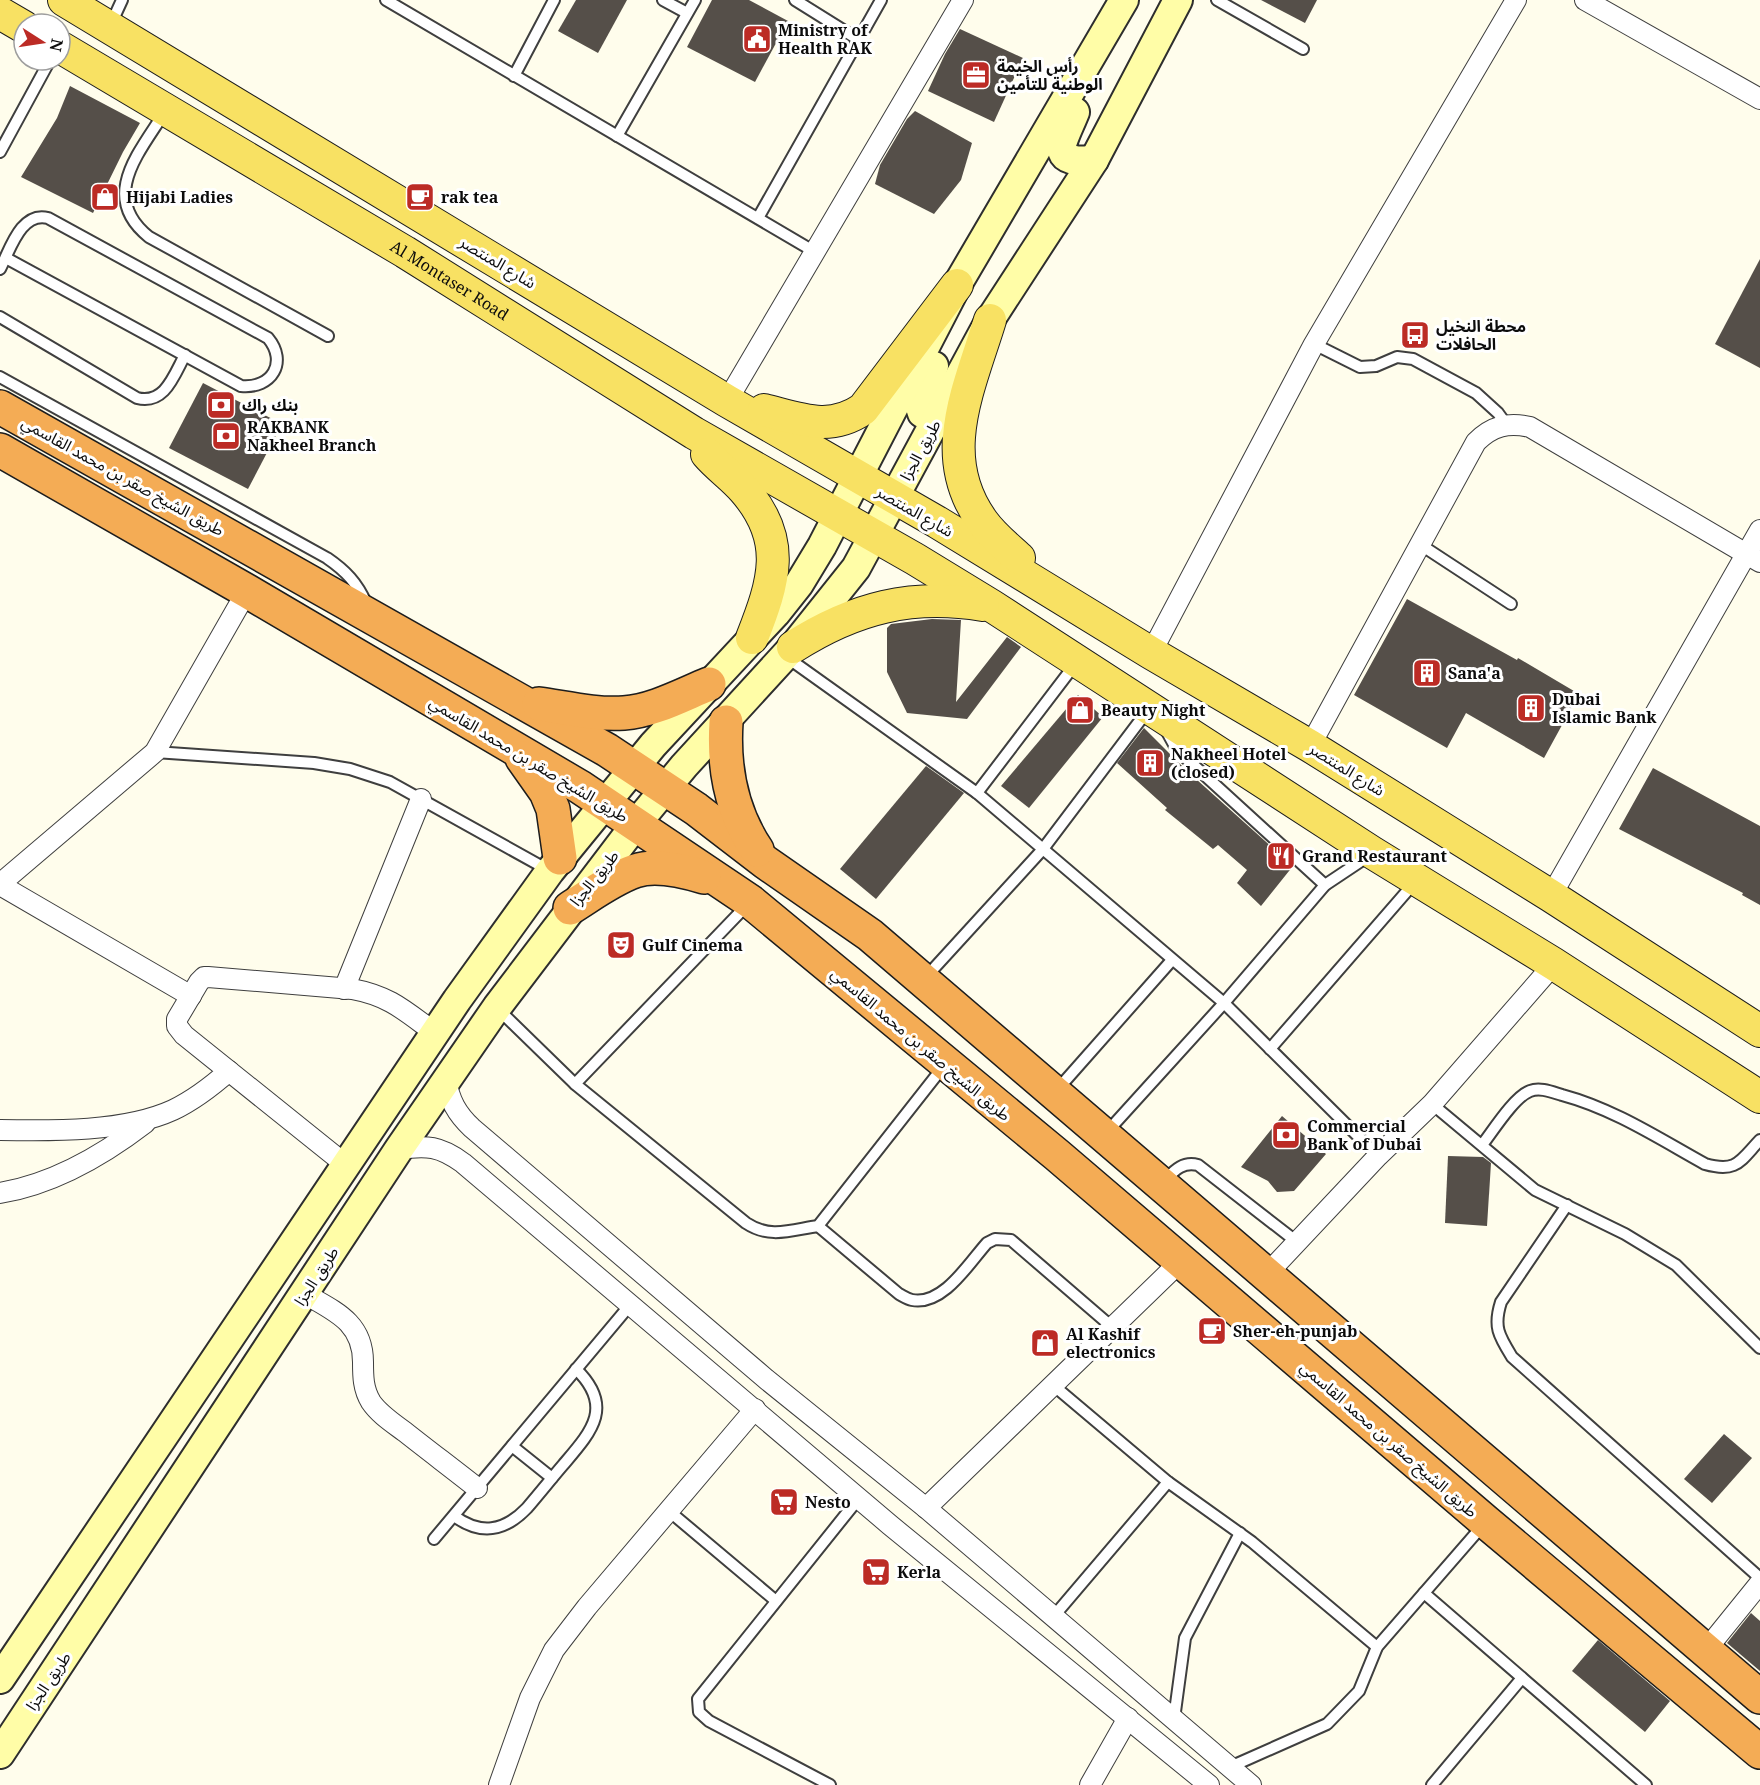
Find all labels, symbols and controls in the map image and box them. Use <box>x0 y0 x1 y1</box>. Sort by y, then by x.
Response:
north arrow <box>12 12 72 72</box>
place label: Ministry of Health RAK <box>778 19 872 59</box>
public building icon: Ministry of Health RAK <box>741 23 773 55</box>
text: N <box>45 37 69 54</box>
place label: رأس الخيمة الوطنية للتأمين <box>997 55 1103 95</box>
office icon: رأس الخيمة الوطنية للتأمين <box>960 59 992 91</box>
shop icon: Hijabi Ladies <box>89 181 121 213</box>
cafe icon: rak tea <box>404 181 436 213</box>
place label: Hijabi Ladies <box>126 186 233 208</box>
place label: rak tea <box>441 186 499 208</box>
street label: شارع المنتصر <box>454 230 540 295</box>
street label: Al Montaser Road <box>386 235 513 325</box>
place label: محطة النخيل الحافلات <box>1436 315 1526 355</box>
bus stop icon: محطة النخيل الحافلات <box>1399 319 1431 351</box>
bank icon: بنك راك <box>205 389 237 421</box>
place label: بنك راك <box>242 394 298 416</box>
street label: طريق الشيخ صقر بن محمد القاسمي <box>17 411 228 543</box>
street label: طريق الجزا <box>894 415 946 484</box>
place label: RAKBANK Nakheel Branch <box>247 416 377 456</box>
bank icon: RAKBANK Nakheel Branch <box>210 420 242 452</box>
street label: شارع المنتصر <box>871 480 958 544</box>
building icon: Sana'a <box>1411 657 1443 689</box>
place label: Sana'a <box>1448 662 1501 684</box>
place label: Dubai Islamic Bank <box>1552 688 1657 728</box>
street label: طريق الشيخ صقر بن محمد القاسمي <box>424 691 633 829</box>
building icon: Dubai Islamic Bank <box>1515 692 1547 724</box>
shop icon: Beauty Night <box>1064 694 1096 726</box>
place label: Beauty Night <box>1101 699 1206 721</box>
street label: شارع المنتصر <box>1303 736 1389 803</box>
place label: Nakheel Hotel (closed) <box>1171 743 1287 783</box>
building icon: Nakheel Hotel (closed) <box>1134 747 1166 779</box>
restaurant icon: Grand Restaurant <box>1265 840 1297 872</box>
street label: طريق الجزا <box>565 845 624 911</box>
place label: Grand Restaurant <box>1302 845 1447 867</box>
theatre icon: Gulf Cinema <box>605 929 637 961</box>
place label: Gulf Cinema <box>642 934 743 956</box>
street label: طريق الشيخ صقر بن محمد القاسمي <box>825 962 1016 1127</box>
place label: Commercial Bank of Dubai <box>1307 1115 1422 1155</box>
bank icon: Commercial Bank of Dubai <box>1270 1119 1302 1151</box>
street label: طريق الجزا <box>289 1242 343 1310</box>
cafe icon: Sher-eh-punjab <box>1196 1315 1228 1347</box>
place label: Sher-eh-punjab <box>1233 1320 1357 1342</box>
place label: Al Kashif electronics <box>1066 1323 1156 1363</box>
shop icon: Al Kashif electronics <box>1029 1327 1061 1359</box>
street label: طريق الشيخ صقر بن محمد القاسمي <box>1294 1356 1482 1524</box>
supermarket icon: Nesto <box>768 1486 800 1518</box>
place label: Nesto <box>805 1491 851 1513</box>
supermarket icon: Kerla <box>860 1556 892 1588</box>
place label: Kerla <box>897 1561 942 1583</box>
street label: طريق الجزا <box>20 1647 76 1715</box>

